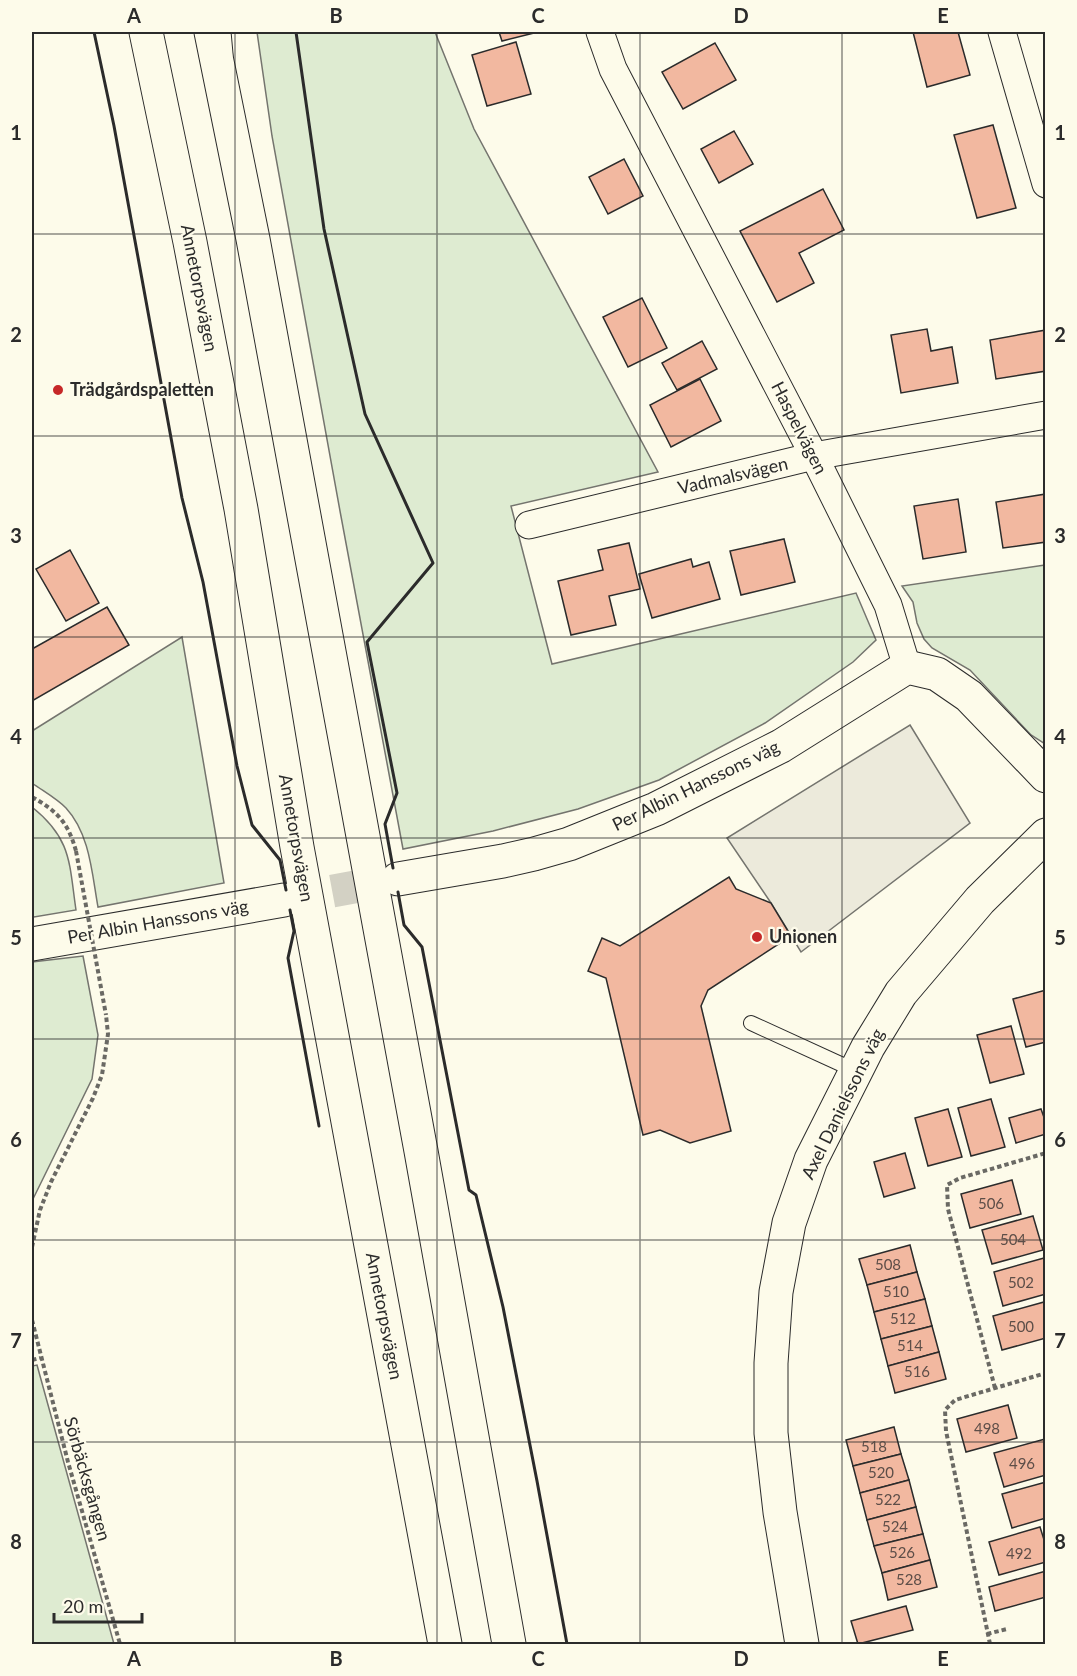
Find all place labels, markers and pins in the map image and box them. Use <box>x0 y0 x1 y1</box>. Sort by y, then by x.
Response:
place label: Trädgårdspaletten <box>70 378 214 400</box>
marker: Trädgårdspaletten <box>51 383 65 397</box>
place label: Unionen <box>769 925 837 947</box>
marker: Unionen <box>750 930 764 944</box>

